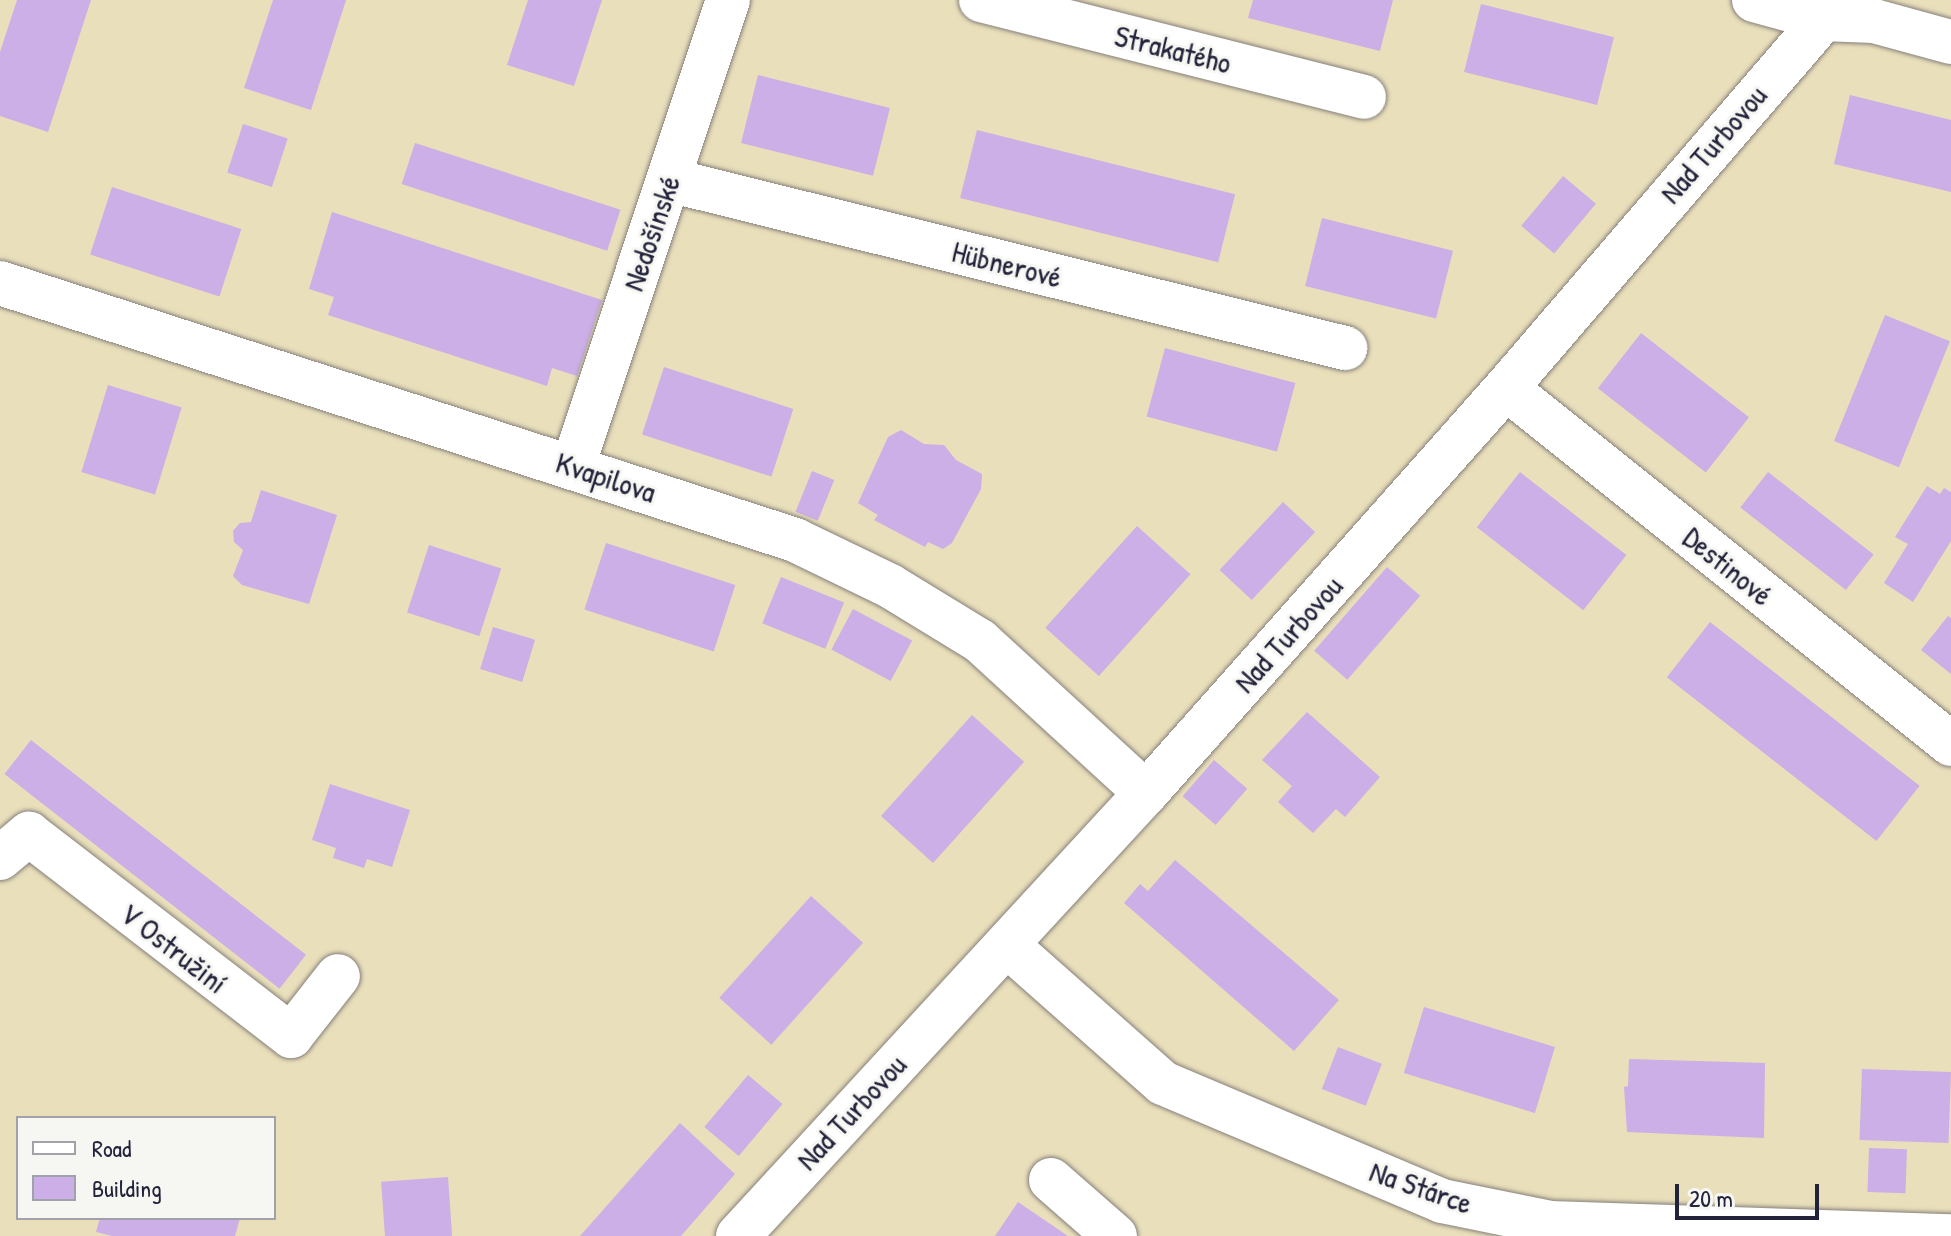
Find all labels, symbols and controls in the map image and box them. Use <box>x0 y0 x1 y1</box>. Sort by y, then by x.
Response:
street label: Strakatého <box>1111 17 1235 81</box>
street label: Nad Turbovou <box>1652 78 1774 210</box>
street label: Nedošínské <box>615 171 687 295</box>
street label: Hübnerové <box>949 233 1065 295</box>
street label: Kvapilova <box>552 444 660 510</box>
street label: Destinové <box>1676 519 1780 613</box>
street label: Nad Turbovou <box>1226 568 1350 700</box>
street label: V Ostružiní <box>113 895 235 1001</box>
street label: Nad Turbovou <box>789 1047 913 1177</box>
legend <box>16 1116 276 1220</box>
text: Road <box>92 1132 131 1164</box>
street label: Na Stárce <box>1365 1153 1477 1221</box>
scale bar <box>1679 1168 1823 1218</box>
text: Building <box>92 1172 162 1204</box>
text: 20 m <box>1689 1182 1733 1214</box>

